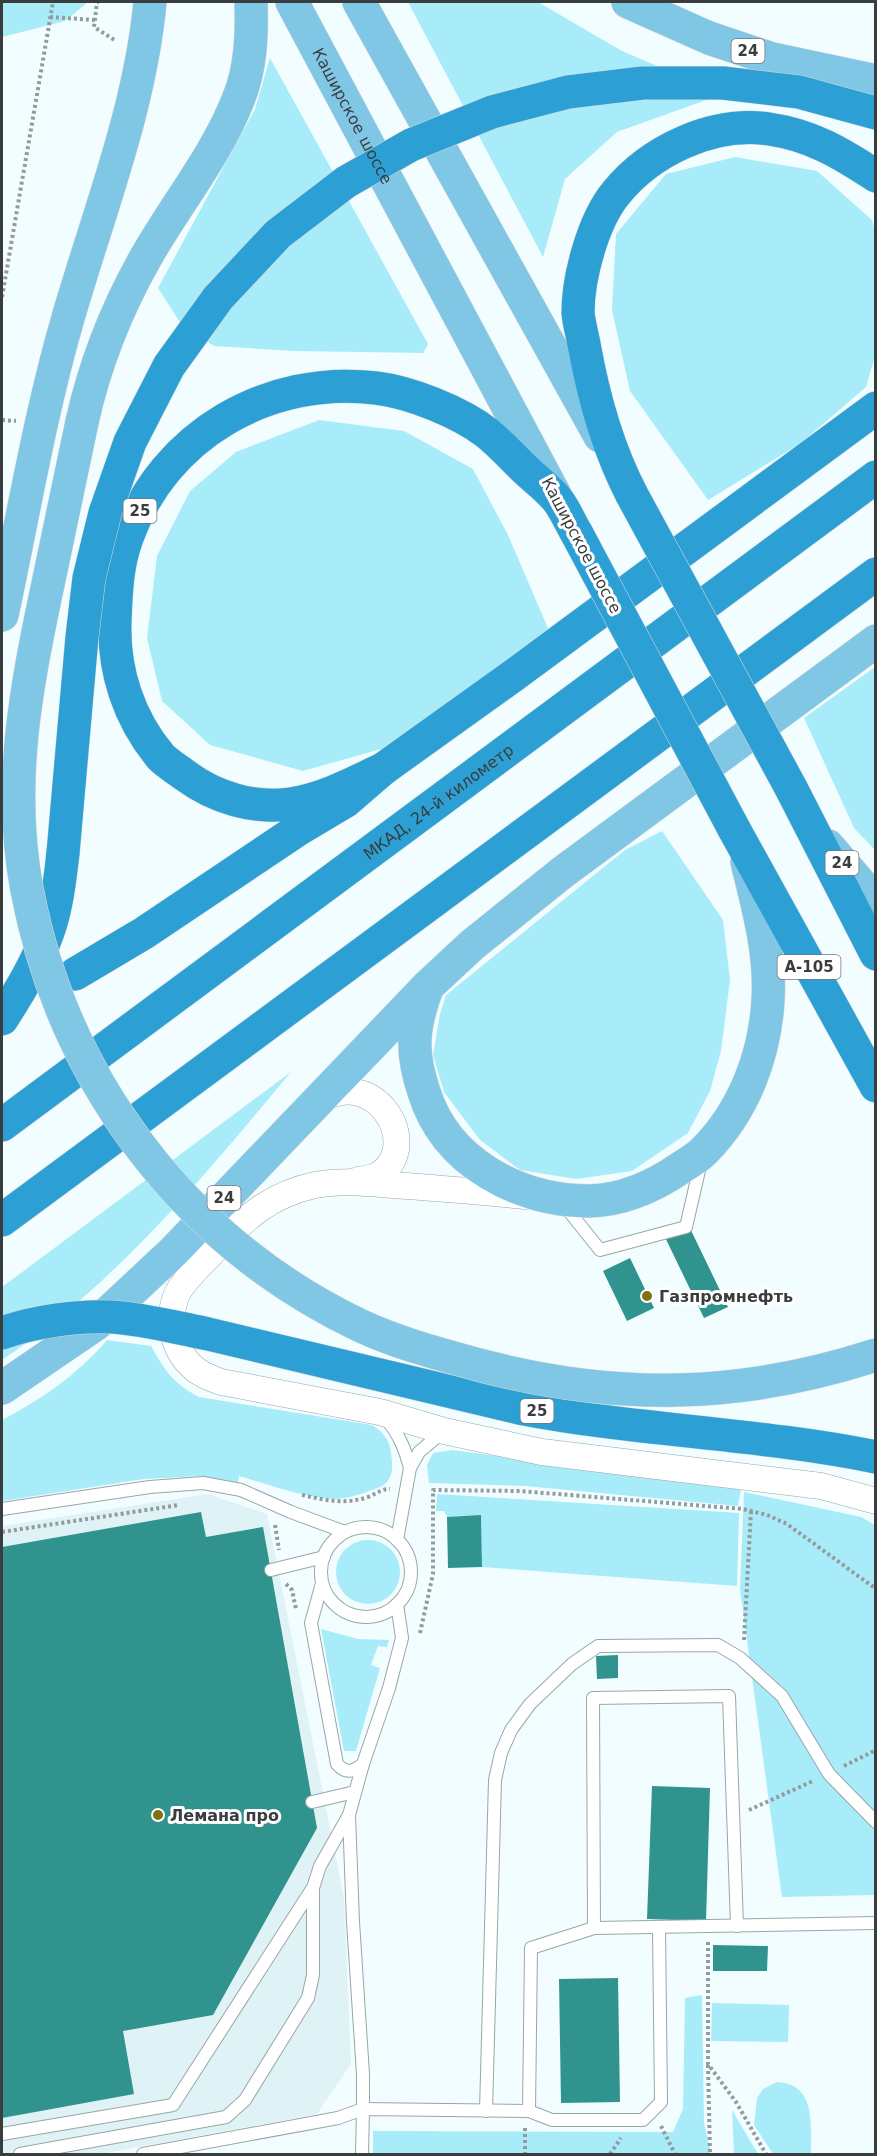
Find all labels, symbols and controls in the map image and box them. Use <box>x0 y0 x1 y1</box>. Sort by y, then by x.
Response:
road number: 24 <box>732 39 764 63</box>
street label: Каширское шоссе <box>308 45 396 187</box>
street label: Каширское шоссе <box>538 474 625 617</box>
road number: 25 <box>124 499 156 523</box>
street label: МКАД, 24-й километр <box>360 740 517 864</box>
road number: 24 <box>826 851 858 875</box>
road number: А-105 <box>778 955 840 979</box>
road number: 24 <box>208 1186 240 1210</box>
place label: Газпромнефть <box>659 1287 793 1306</box>
marker: Газпромнефть <box>640 1289 654 1303</box>
road number: 25 <box>520 1399 554 1423</box>
place label: Лемана про <box>170 1806 279 1825</box>
marker: Лемана про <box>151 1808 165 1822</box>

